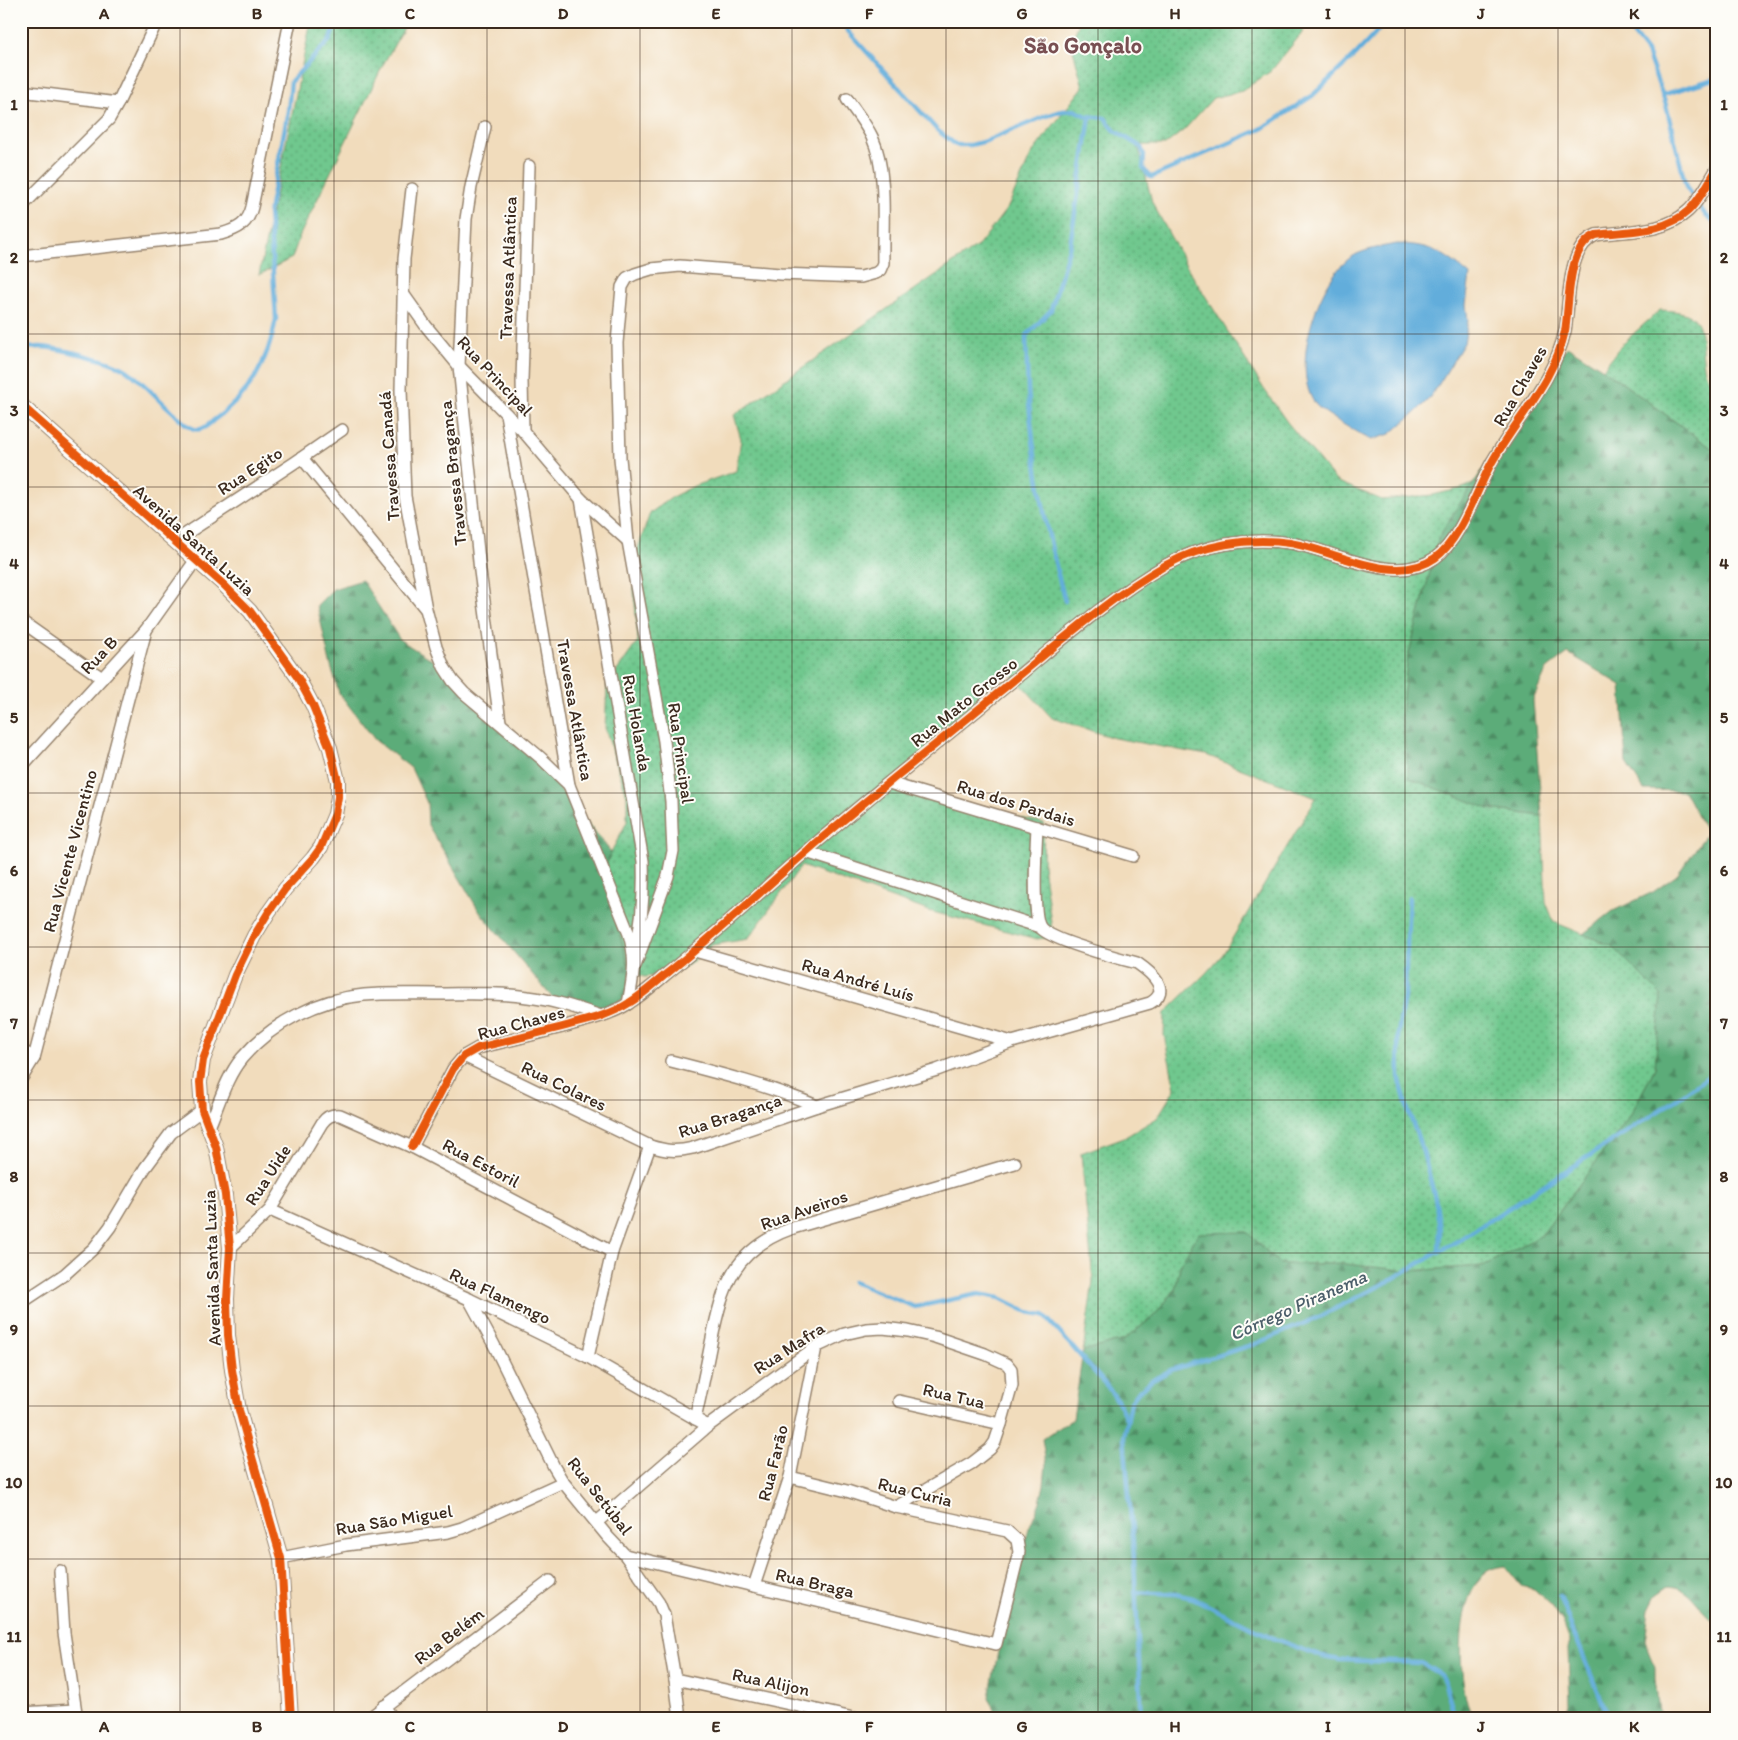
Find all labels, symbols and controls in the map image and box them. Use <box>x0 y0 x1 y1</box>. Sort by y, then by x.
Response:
text: A <box>98 4 110 23</box>
text: B <box>252 4 263 23</box>
text: C <box>405 4 416 23</box>
text: D <box>558 4 569 23</box>
text: E <box>712 4 721 23</box>
text: F <box>865 4 874 23</box>
text: G <box>1016 4 1028 23</box>
text: H <box>1169 4 1181 23</box>
text: I <box>1325 4 1331 23</box>
text: J <box>1476 4 1485 23</box>
text: K <box>1629 4 1640 23</box>
district label: São Gonçalo <box>1024 32 1142 59</box>
text: 1 <box>10 95 18 114</box>
text: 1 <box>1720 95 1728 114</box>
street label: Travessa Atlântica <box>495 196 521 340</box>
text: 2 <box>10 248 19 267</box>
text: 2 <box>1720 248 1729 267</box>
street label: Rua Principal <box>452 331 538 421</box>
street label: Rua Chaves <box>1488 342 1552 430</box>
street label: Travessa Canadá <box>373 390 405 522</box>
street label: Travessa Bragança <box>434 399 472 547</box>
text: 3 <box>10 401 19 420</box>
text: 3 <box>1720 401 1729 420</box>
street label: Rua Egito <box>213 442 287 500</box>
street label: Avenida Santa Luzia <box>129 480 259 600</box>
text: 4 <box>9 554 19 573</box>
text: 4 <box>1719 554 1729 573</box>
street label: Rua B <box>76 631 122 679</box>
street label: Travessa Atlântica <box>552 638 598 783</box>
street label: Rua Mato Grosso <box>906 652 1022 752</box>
street label: Rua Holanda <box>618 673 656 773</box>
street label: Rua Principal <box>663 701 699 805</box>
text: 5 <box>10 708 19 727</box>
text: 5 <box>1720 708 1729 727</box>
street label: Rua Vicente Vicentino <box>38 767 102 935</box>
street label: Rua dos Pardais <box>954 775 1078 831</box>
text: 6 <box>10 861 19 880</box>
text: 6 <box>1720 861 1729 880</box>
street label: Rua André Luís <box>799 953 917 1007</box>
street label: Rua Chaves <box>475 1001 567 1045</box>
text: 7 <box>9 1014 18 1033</box>
text: 7 <box>1719 1014 1728 1033</box>
street label: Rua Colares <box>518 1056 610 1116</box>
street label: Rua Bragança <box>675 1089 785 1143</box>
street label: Rua Estoril <box>439 1133 523 1193</box>
street label: Rua Uide <box>240 1140 296 1210</box>
text: 8 <box>10 1167 19 1186</box>
text: 8 <box>1720 1167 1729 1186</box>
street label: Rua Aveiros <box>758 1185 850 1235</box>
street label: Avenida Santa Luzia <box>198 1190 226 1346</box>
street label: Rua Flamengo <box>446 1263 554 1329</box>
water label: Córrego Piranema <box>1226 1264 1370 1346</box>
street label: Rua Mafra <box>749 1316 829 1379</box>
text: 9 <box>10 1320 18 1339</box>
text: 9 <box>1720 1320 1728 1339</box>
street label: Rua Tua <box>921 1378 988 1414</box>
street label: Rua Farão <box>753 1422 793 1504</box>
street label: Rua Setúbal <box>563 1453 637 1539</box>
street label: Rua Curia <box>875 1472 955 1512</box>
text: 10 <box>5 1473 23 1492</box>
text: 10 <box>1715 1473 1733 1492</box>
street label: Rua São Miguel <box>334 1500 454 1540</box>
street label: Rua Braga <box>773 1563 857 1603</box>
street label: Rua Belém <box>410 1602 489 1669</box>
text: 11 <box>7 1627 22 1646</box>
text: 11 <box>1717 1627 1732 1646</box>
street label: Rua Alijon <box>730 1663 812 1701</box>
text: A <box>98 1717 110 1736</box>
text: B <box>252 1717 263 1736</box>
text: C <box>405 1717 416 1736</box>
text: D <box>558 1717 569 1736</box>
text: E <box>712 1717 721 1736</box>
text: F <box>865 1717 874 1736</box>
text: G <box>1016 1717 1028 1736</box>
text: H <box>1169 1717 1181 1736</box>
text: I <box>1325 1717 1331 1736</box>
text: J <box>1476 1717 1485 1736</box>
text: K <box>1629 1717 1640 1736</box>

